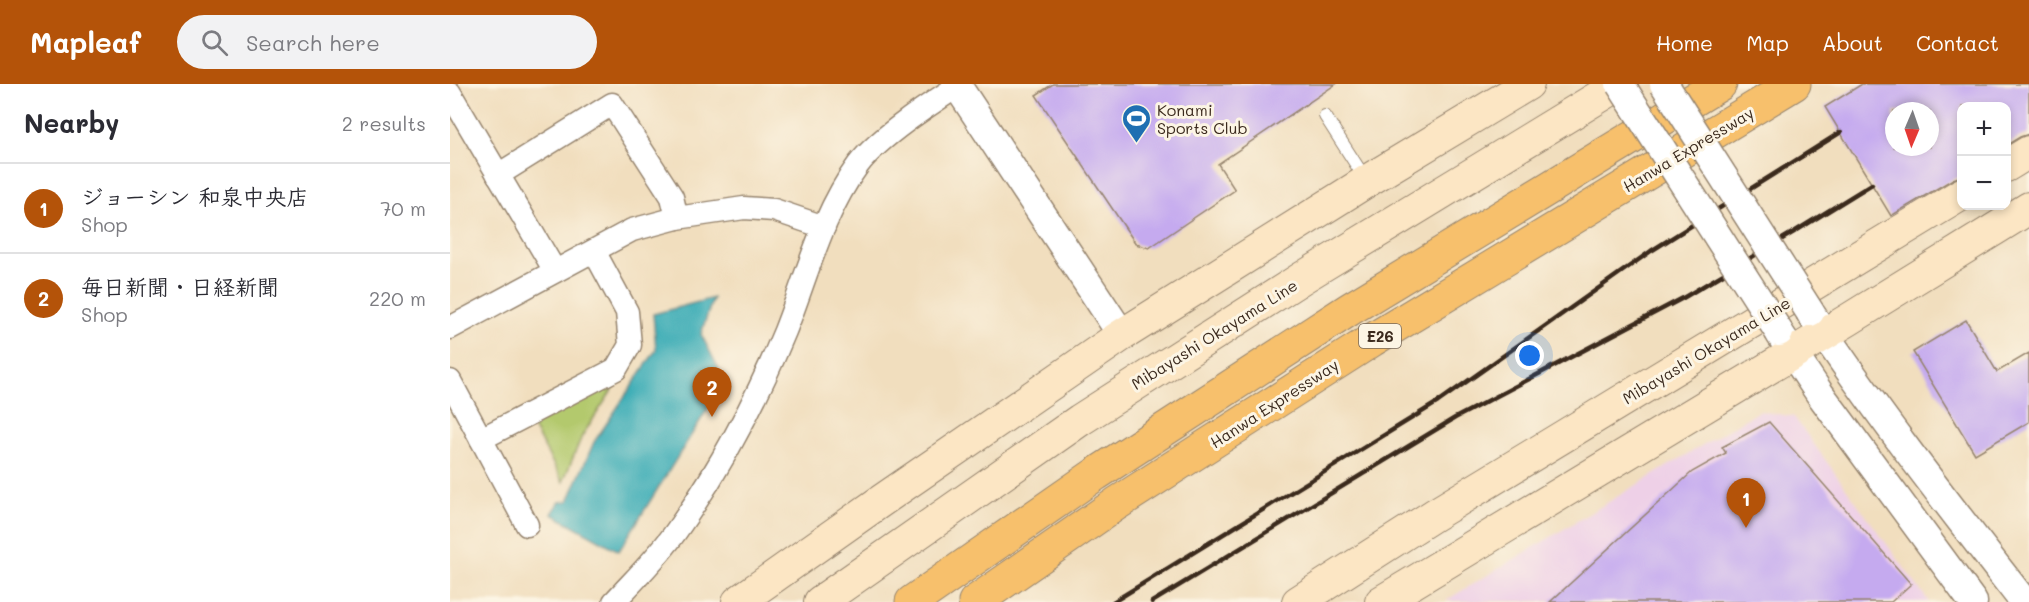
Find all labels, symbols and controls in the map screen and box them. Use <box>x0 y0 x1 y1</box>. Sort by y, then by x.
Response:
search box <box>177 15 597 69</box>
text: Mapleaf <box>30 24 141 60</box>
icon: search <box>198 26 231 59</box>
text: Search here <box>246 28 380 57</box>
text: Home <box>1656 29 1713 56</box>
text: Map <box>1746 29 1789 56</box>
text: About <box>1822 29 1883 56</box>
text: Contact <box>1916 29 1999 56</box>
place label: Konami Sports Club <box>1157 99 1248 138</box>
sports icon: Konami Sports Club <box>1120 102 1152 144</box>
street label: Hanwa Expressway <box>1619 102 1757 196</box>
north arrow <box>1885 102 1939 156</box>
map controls <box>1957 102 2011 210</box>
button: + <box>1957 102 2011 156</box>
text: Nearby <box>24 106 119 140</box>
text: 2 results <box>342 110 426 136</box>
button: − <box>1957 156 2011 210</box>
text: ジョーシン 和泉中央店 <box>81 182 308 211</box>
text: 1 <box>39 195 48 221</box>
text: 70 m <box>380 195 426 221</box>
text: Shop <box>81 211 128 237</box>
text: 毎日新聞・日経新聞 <box>81 272 279 301</box>
street label: Mibayashi Okayama Line <box>1127 274 1301 394</box>
text: 2 <box>38 285 49 311</box>
text: 220 m <box>369 285 426 311</box>
street label: Mibayashi Okayama Line <box>1618 291 1794 409</box>
text: Shop <box>81 301 128 327</box>
road number: E26 <box>1359 324 1401 348</box>
your location <box>1515 341 1544 370</box>
street label: Hanwa Expressway <box>1206 354 1342 452</box>
pin: 2 <box>692 368 732 417</box>
pin: 1 <box>1726 478 1766 528</box>

